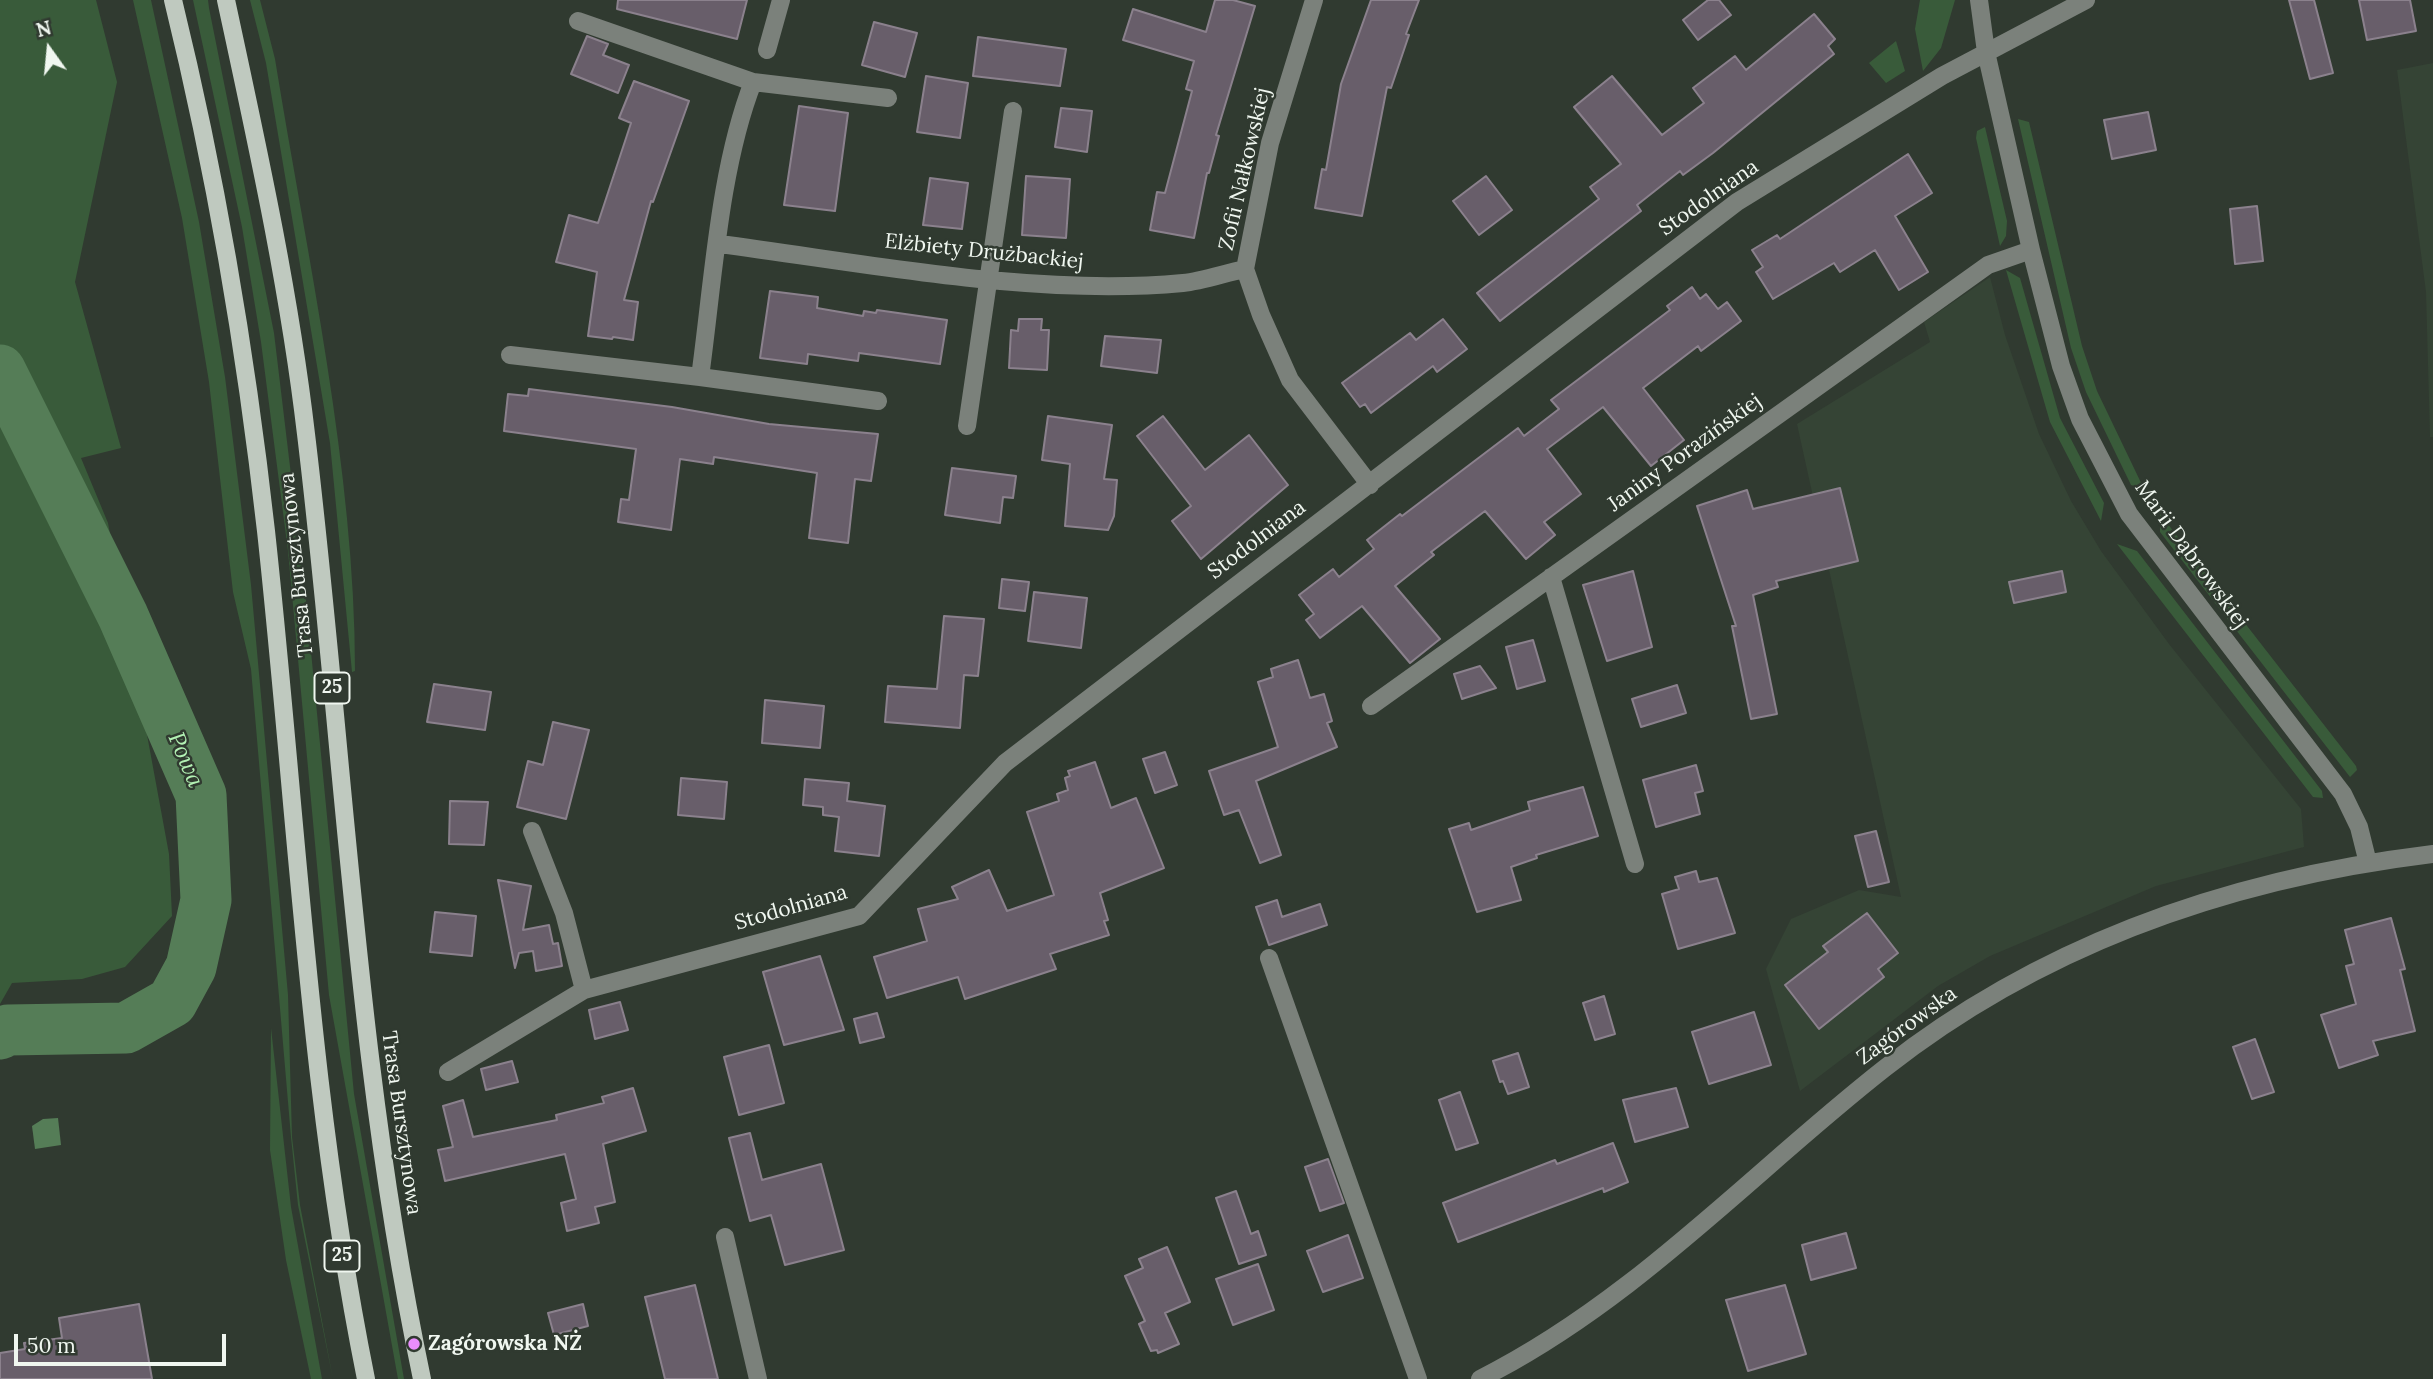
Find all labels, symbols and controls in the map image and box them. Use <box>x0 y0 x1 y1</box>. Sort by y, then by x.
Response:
north arrow <box>14 14 84 84</box>
text: N <box>33 15 54 42</box>
street label: Zofii Nałkowskiej <box>1214 85 1276 253</box>
street label: Stodolniana <box>1654 154 1764 242</box>
street label: Elżbiety Drużbackiej <box>883 229 1085 275</box>
street label: Janiny Porazińskiej <box>1603 389 1767 517</box>
street label: Trasa Bursztynowa <box>275 471 319 659</box>
street label: Marii Dąbrowskiej <box>2129 476 2253 634</box>
street label: Stodolniana <box>1203 495 1311 585</box>
road number: 25 <box>314 673 350 704</box>
water label: Powa <box>161 729 209 791</box>
street label: Stodolniana <box>732 880 850 936</box>
street label: Zagórowska <box>1852 981 1962 1071</box>
street label: Trasa Bursztynowa <box>376 1029 426 1217</box>
road number: 25 <box>324 1240 360 1272</box>
scale bar <box>18 1320 229 1364</box>
place label: Zagórowska NŻ <box>428 1331 582 1357</box>
text: 50 m <box>27 1332 76 1359</box>
marker: Zagórowska NŻ <box>406 1336 422 1352</box>

